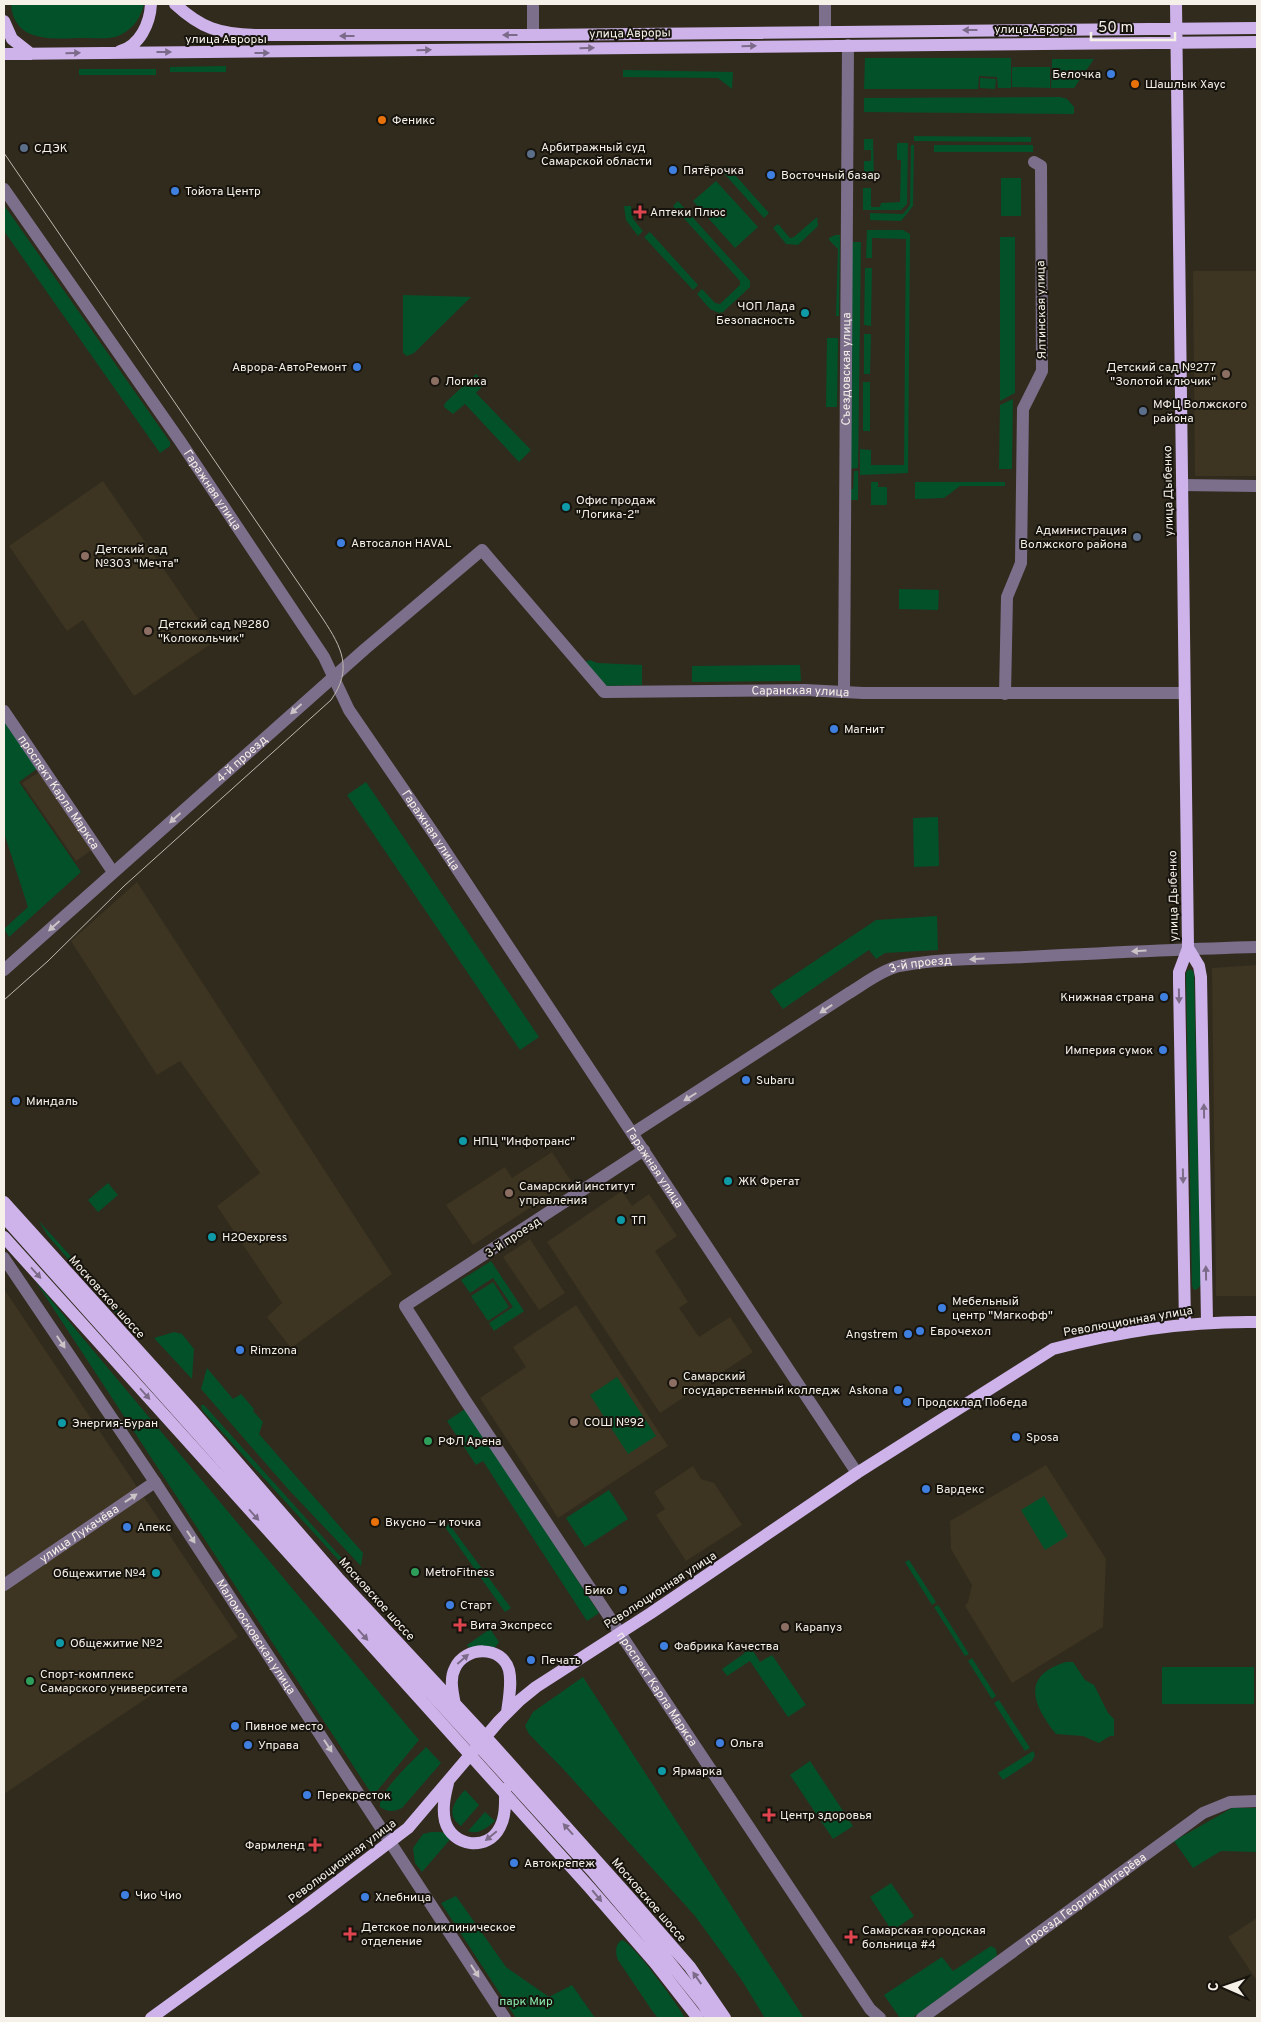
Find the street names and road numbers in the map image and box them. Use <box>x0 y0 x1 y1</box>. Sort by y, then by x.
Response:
street label: улица Авроры <box>994 22 1076 38</box>
street label: улица Авроры <box>589 25 671 43</box>
street label: улица Авроры <box>185 32 267 48</box>
street label: Ялтинская улица <box>1033 260 1051 360</box>
street label: Съездовская улица <box>839 312 855 426</box>
street label: улица Дыбенко <box>1160 445 1178 537</box>
street label: Гаражная улица <box>179 447 244 534</box>
street label: Саранская улица <box>751 683 850 701</box>
street label: проспект Карла Маркса <box>14 732 103 853</box>
street label: 4-й проезд <box>213 732 271 787</box>
street label: Гаражная улица <box>397 787 463 874</box>
street label: улица Дыбенко <box>1165 850 1183 942</box>
street label: 3-й проезд <box>887 953 953 978</box>
street label: Гаражная улица <box>621 1125 687 1212</box>
street label: 3-й проезд <box>483 1214 545 1262</box>
street label: Московское шоссе <box>65 1253 148 1343</box>
street label: Революционная улица <box>1062 1303 1194 1341</box>
street label: улица Лукачёва <box>37 1502 123 1567</box>
street label: Революционная улица <box>601 1548 720 1633</box>
street label: Московское шоссе <box>335 1555 418 1645</box>
street label: Маломосковская улица <box>212 1577 299 1698</box>
street label: проспект Карла Маркса <box>612 1629 700 1750</box>
street label: Революционная улица <box>285 1816 400 1908</box>
street label: проезд Георгия Митерёва <box>1021 1850 1150 1950</box>
street label: Московское шоссе <box>607 1855 689 1946</box>

